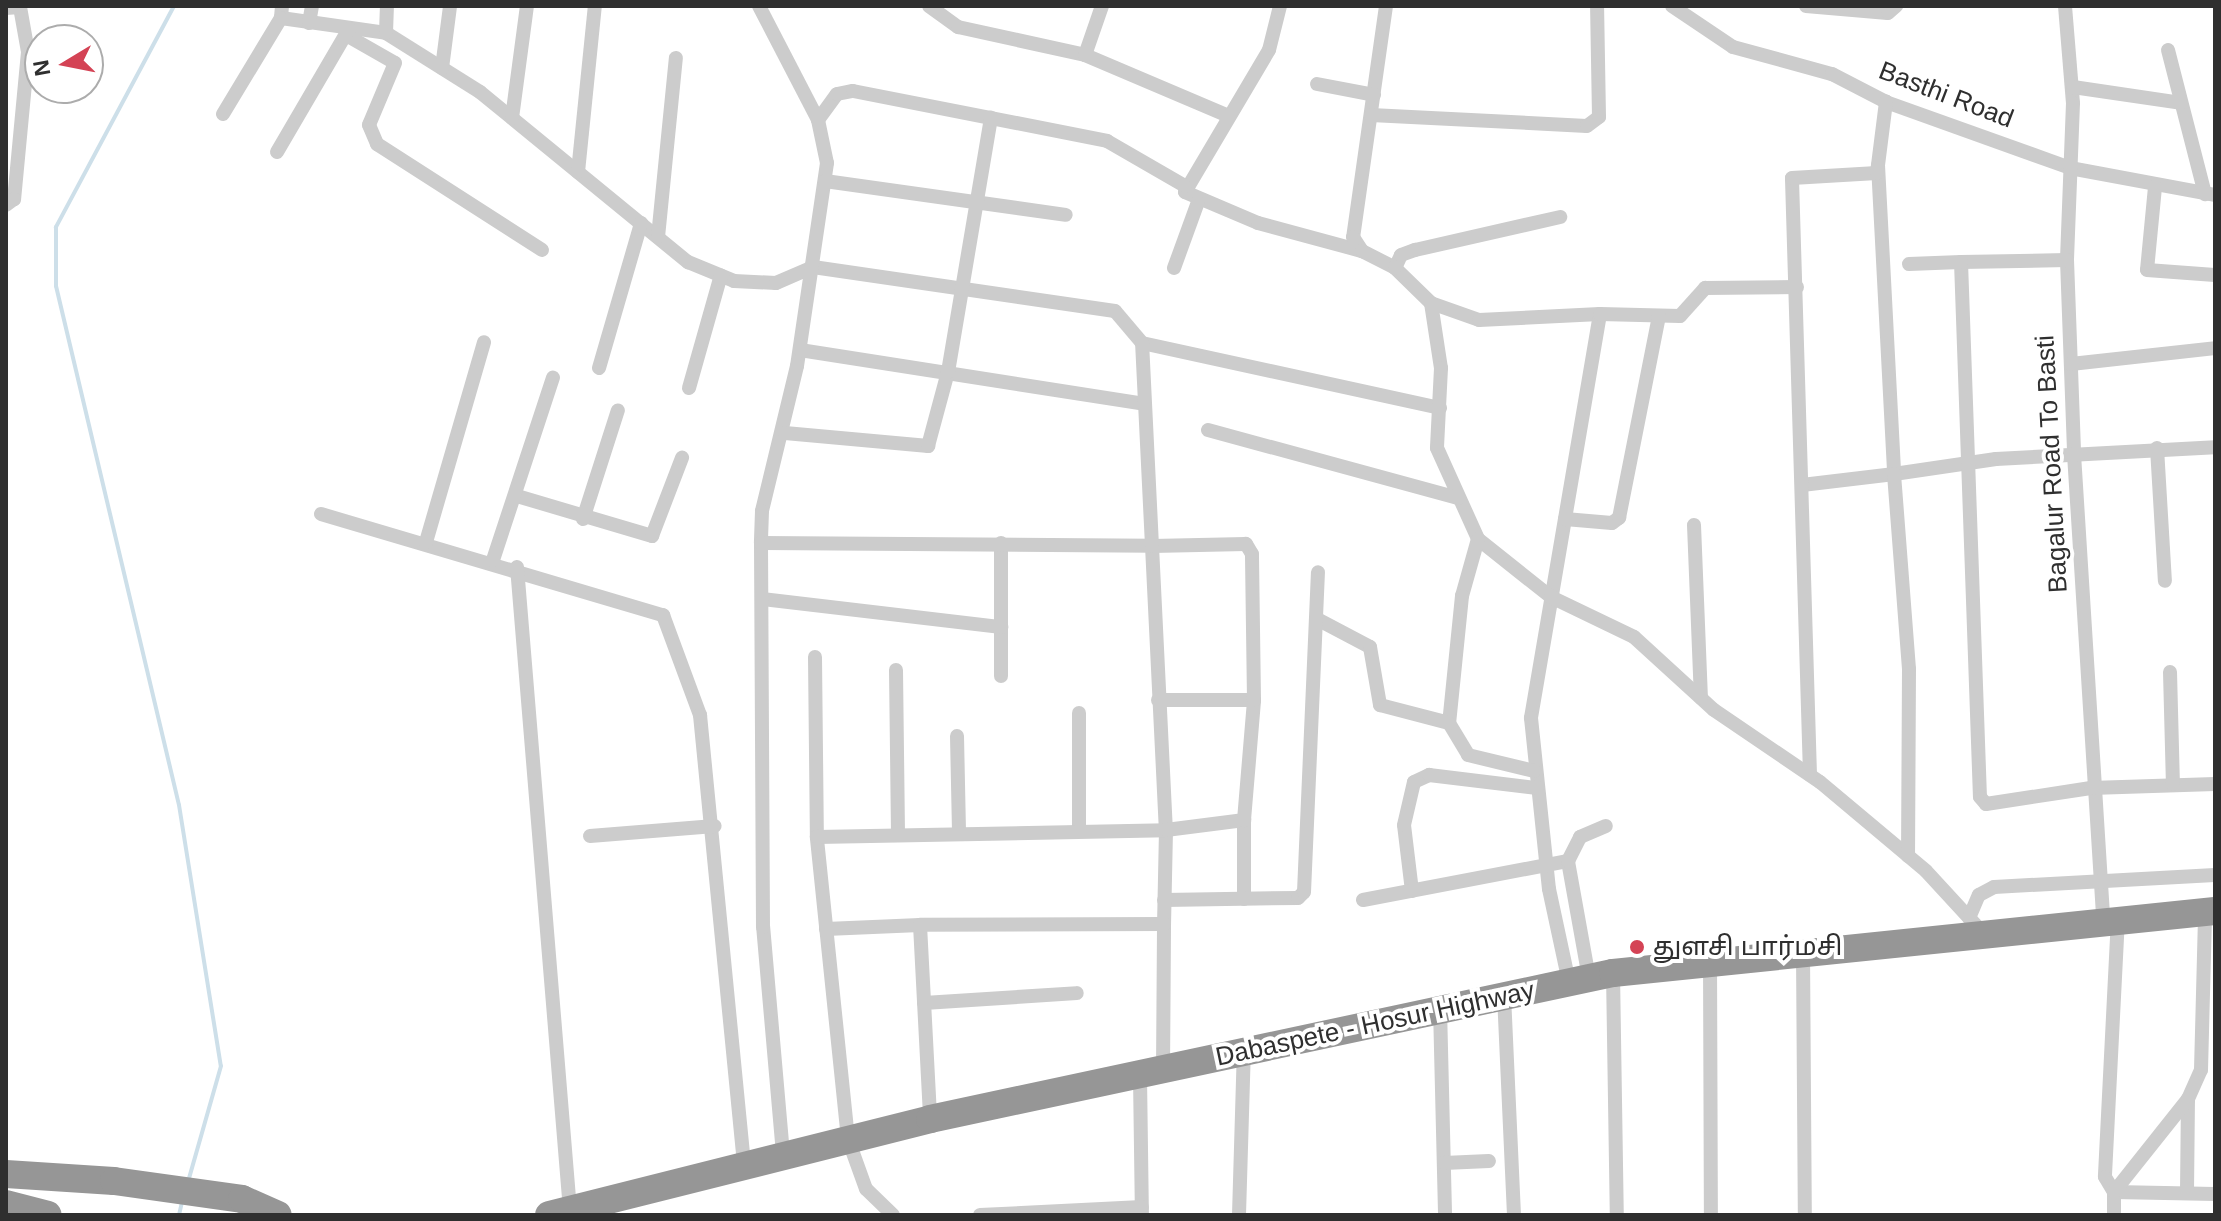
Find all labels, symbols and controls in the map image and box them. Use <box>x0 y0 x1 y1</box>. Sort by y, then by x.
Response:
north arrow <box>24 24 104 104</box>
street label: Basthi Road <box>1874 55 2018 135</box>
text: N <box>28 58 56 78</box>
street label: Bagalur Road To Basti <box>2030 334 2074 594</box>
place label: துளசி பார்மசி <box>1653 931 1842 963</box>
marker: துளசி பார்மசி <box>1628 938 1646 956</box>
street label: Dabaspete - Hosur Highway <box>1213 975 1537 1073</box>

